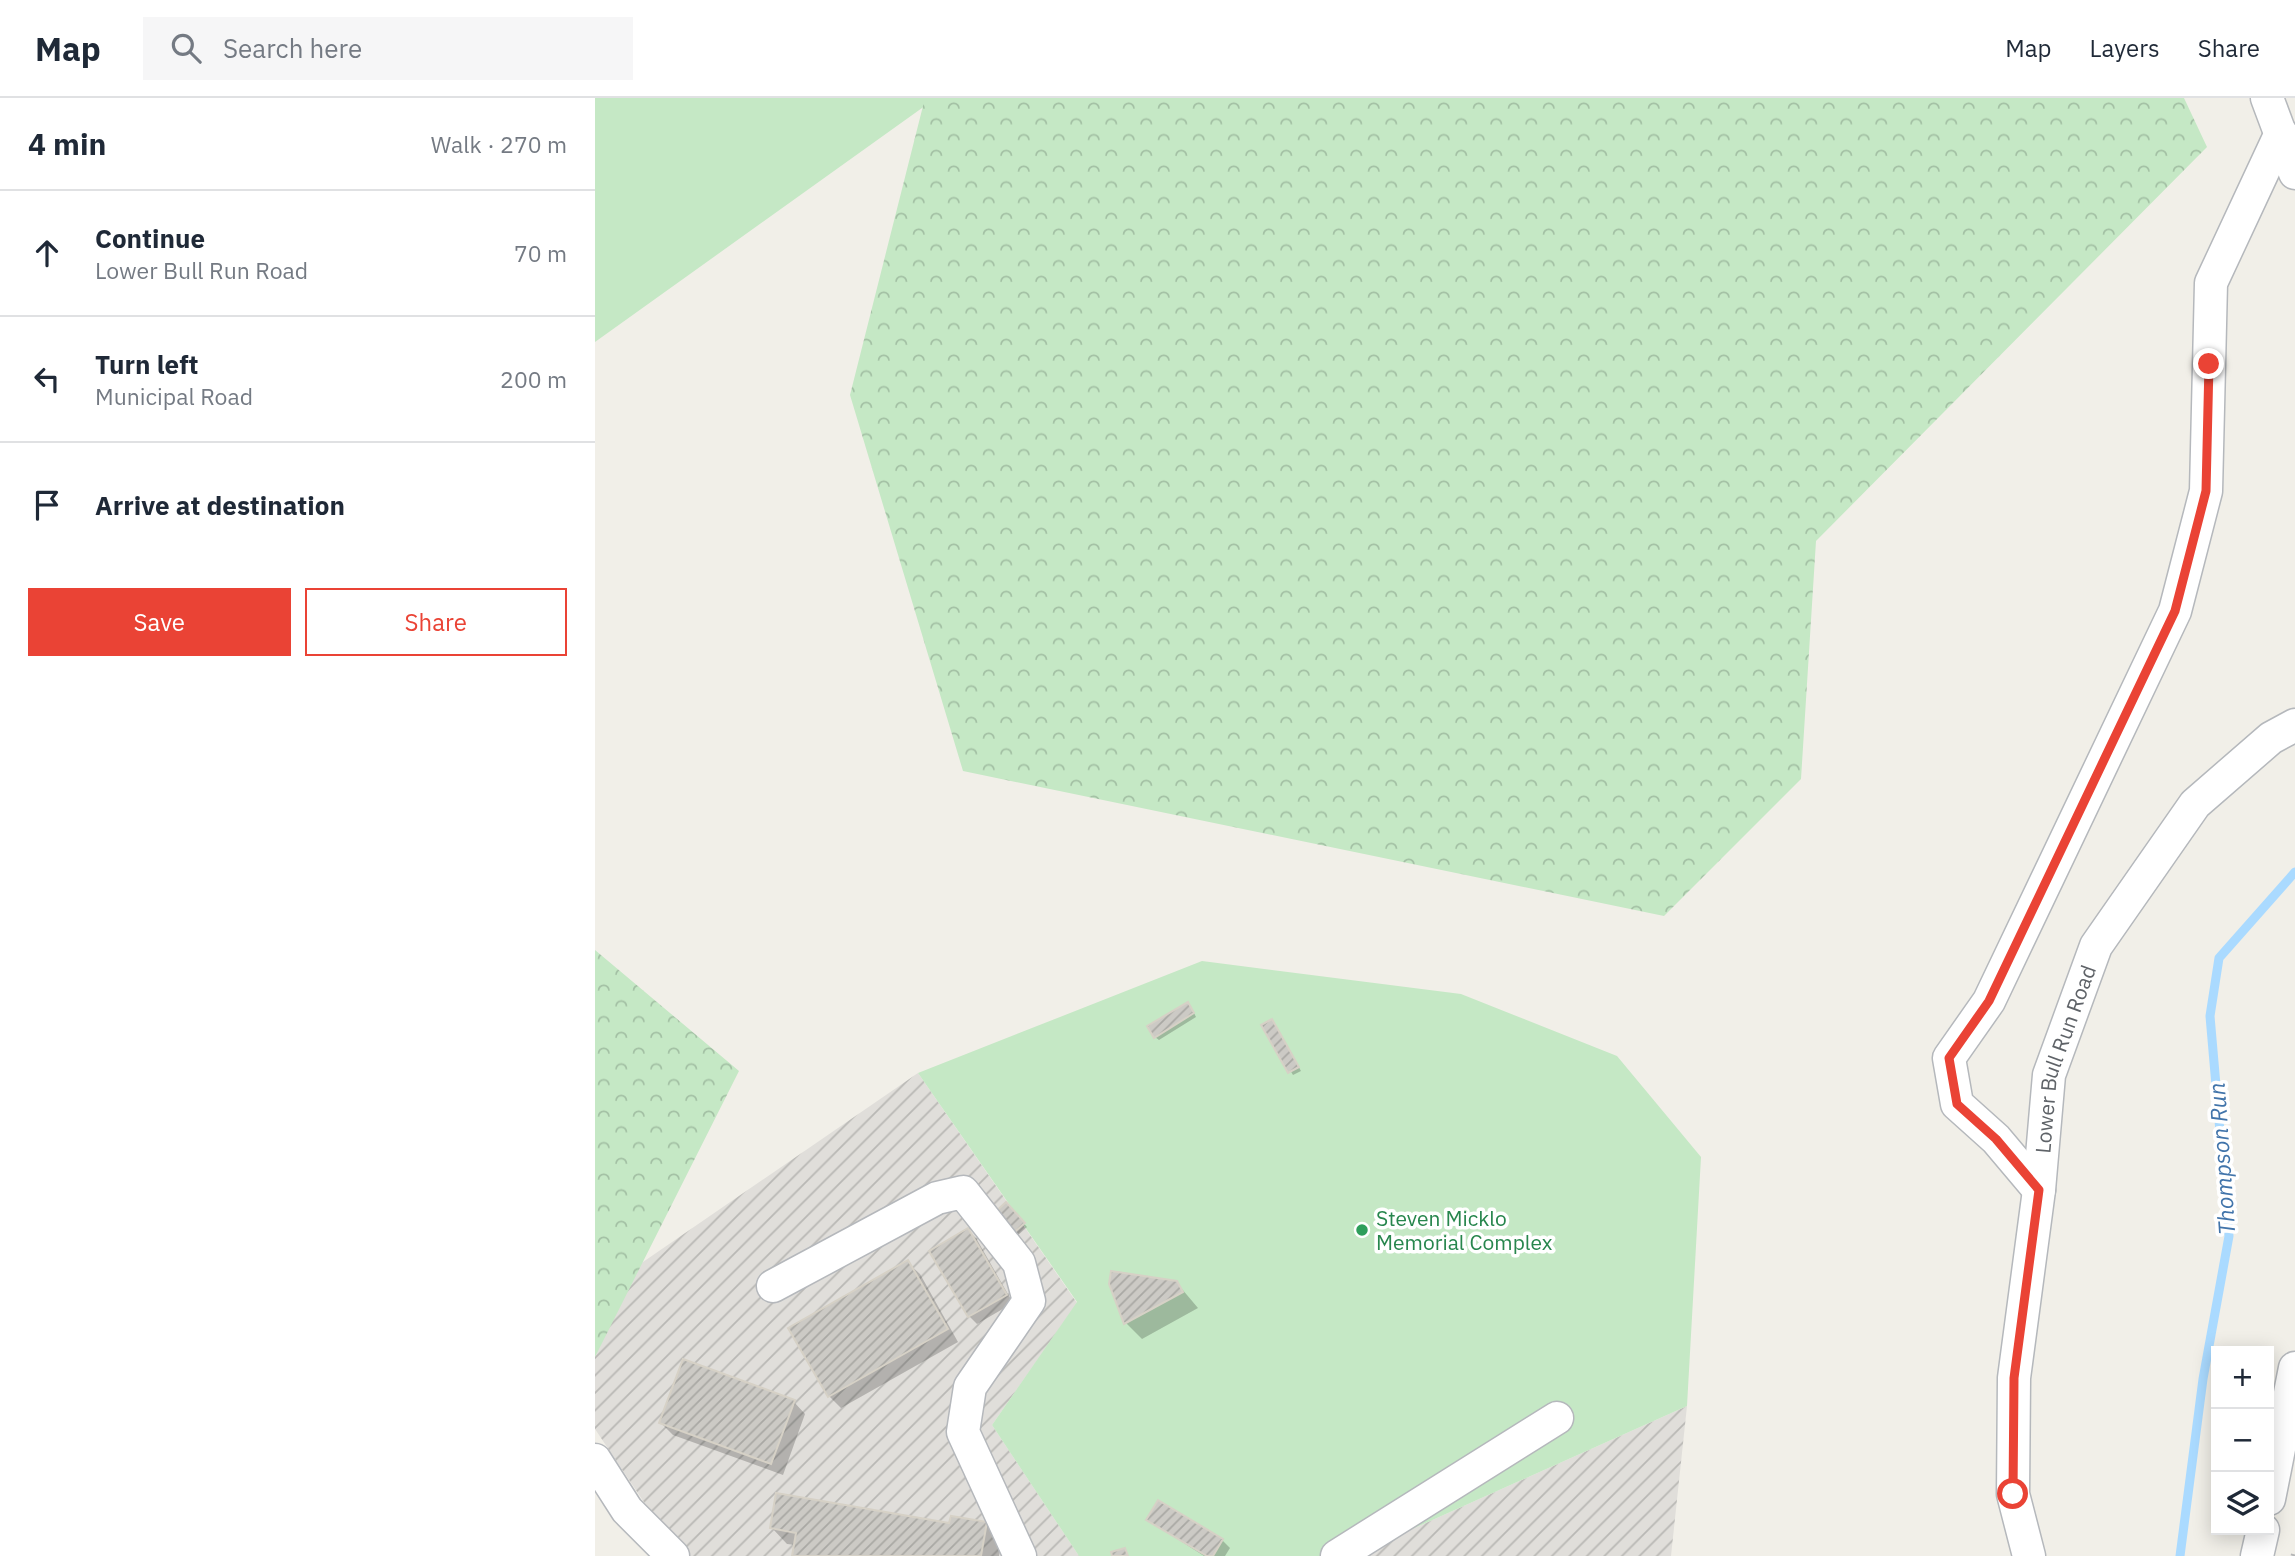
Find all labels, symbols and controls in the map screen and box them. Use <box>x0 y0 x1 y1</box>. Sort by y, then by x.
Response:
search box <box>143 17 633 80</box>
text: Map <box>35 27 101 70</box>
icon: search <box>167 29 205 67</box>
text: Search here <box>223 31 362 65</box>
text: Map <box>2005 32 2052 64</box>
text: Layers <box>2090 32 2160 64</box>
text: Share <box>2198 32 2260 64</box>
text: 4 min <box>28 124 106 163</box>
text: Walk · 270 m <box>431 129 567 159</box>
text: Continue <box>95 221 205 255</box>
icon: ahead <box>28 234 66 272</box>
text: 70 m <box>514 238 567 268</box>
text: Lower Bull Run Road <box>95 255 308 285</box>
text: Turn left <box>95 347 198 381</box>
route end <box>2193 348 2224 379</box>
icon: left <box>28 360 66 398</box>
text: 200 m <box>500 364 567 394</box>
text: Municipal Road <box>95 381 253 411</box>
icon: arrive <box>28 486 66 524</box>
text: Arrive at destination <box>95 488 345 522</box>
button: Save <box>28 588 291 656</box>
button: Share <box>305 588 567 656</box>
street label: Lower Bull Run Road <box>2028 961 2102 1154</box>
water label: Thompson Run <box>2201 1082 2241 1236</box>
place label: Steven Micklo Memorial Complex <box>1376 1204 1553 1256</box>
marker: Steven Micklo Memorial Complex <box>1354 1222 1370 1238</box>
map controls <box>2211 1346 2274 1535</box>
button: + <box>2211 1346 2274 1409</box>
button: − <box>2211 1409 2274 1472</box>
button: layers <box>2211 1472 2274 1535</box>
route start <box>1997 1478 2028 1509</box>

